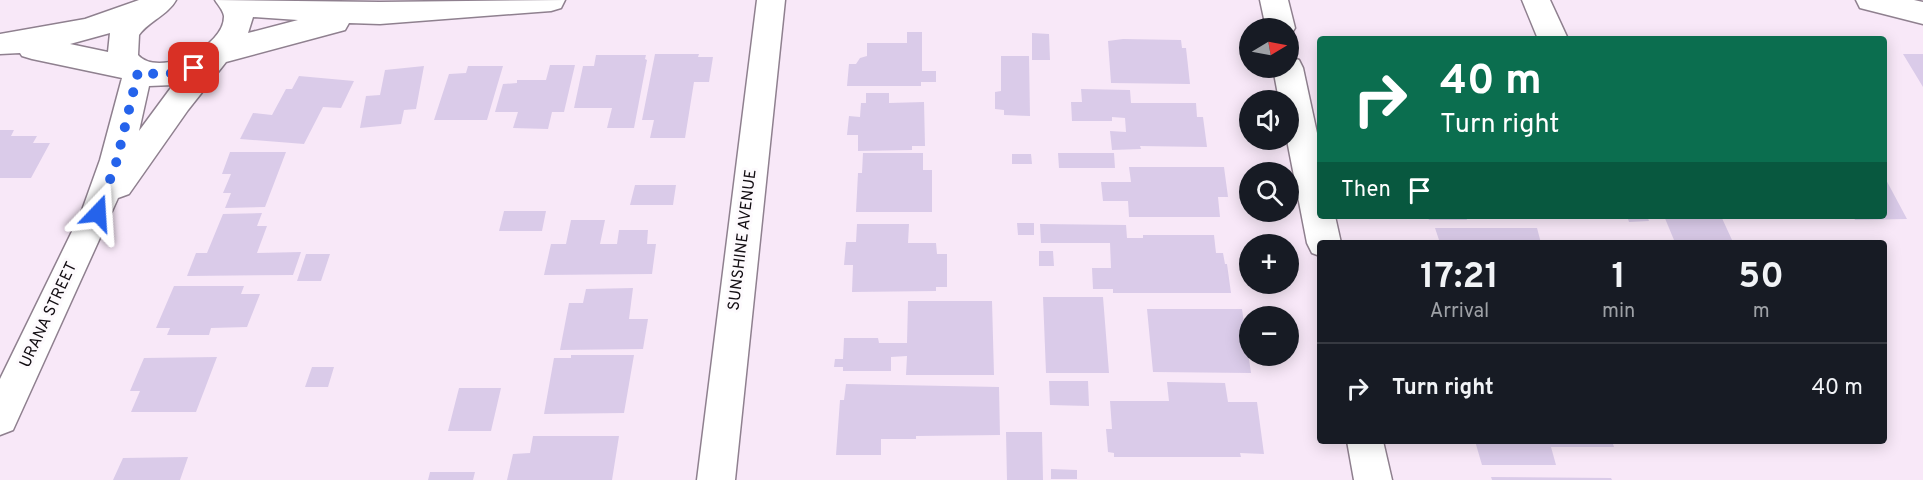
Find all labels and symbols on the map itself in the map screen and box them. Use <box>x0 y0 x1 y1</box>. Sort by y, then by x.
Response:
north arrow <box>1239 18 1299 78</box>
pin <box>168 42 219 93</box>
street label: SUNSHINE AVENUE <box>724 168 762 312</box>
position arrow <box>66 181 130 245</box>
street label: URANA STREET <box>16 259 82 371</box>

